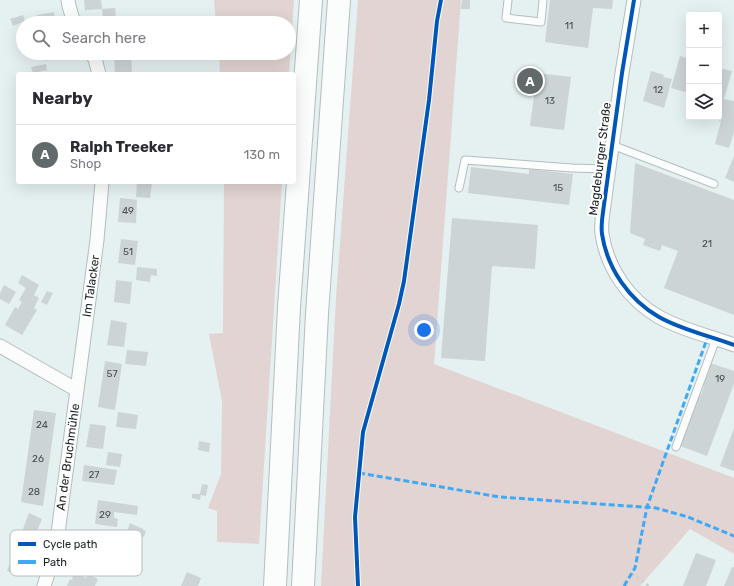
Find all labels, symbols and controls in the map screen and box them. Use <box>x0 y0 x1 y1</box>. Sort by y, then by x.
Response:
map controls <box>686 12 722 120</box>
button: + <box>686 12 722 48</box>
search box <box>16 16 296 60</box>
house number: 11 <box>565 20 573 32</box>
icon: search <box>30 27 52 49</box>
text: Search here <box>62 29 146 47</box>
button: − <box>686 48 722 84</box>
pin: A <box>517 66 543 96</box>
house number: 12 <box>653 84 663 96</box>
button: layers <box>686 84 722 120</box>
text: Nearby <box>32 88 93 108</box>
house number: 13 <box>545 95 555 107</box>
street label: Magdeburger Straße <box>586 101 614 216</box>
text: Ralph Treeker <box>70 138 173 156</box>
text: A <box>40 147 50 162</box>
text: 130 m <box>244 147 280 162</box>
text: Shop <box>70 156 101 171</box>
house number: 15 <box>553 182 563 194</box>
house number: 49 <box>122 205 134 217</box>
house number: 21 <box>702 238 712 250</box>
house number: 51 <box>123 246 133 258</box>
street label: Im Talacker <box>80 254 102 318</box>
your location <box>414 320 434 340</box>
house number: 57 <box>106 368 118 380</box>
house number: 19 <box>715 373 725 385</box>
street label: An der Bruchmühle <box>54 402 82 511</box>
house number: 24 <box>36 419 48 431</box>
house number: 26 <box>32 453 44 465</box>
house number: 27 <box>89 469 100 481</box>
house number: 28 <box>28 486 40 498</box>
house number: 29 <box>99 509 111 521</box>
legend <box>10 530 142 576</box>
text: Cycle path <box>43 538 97 551</box>
text: Path <box>43 556 67 569</box>

